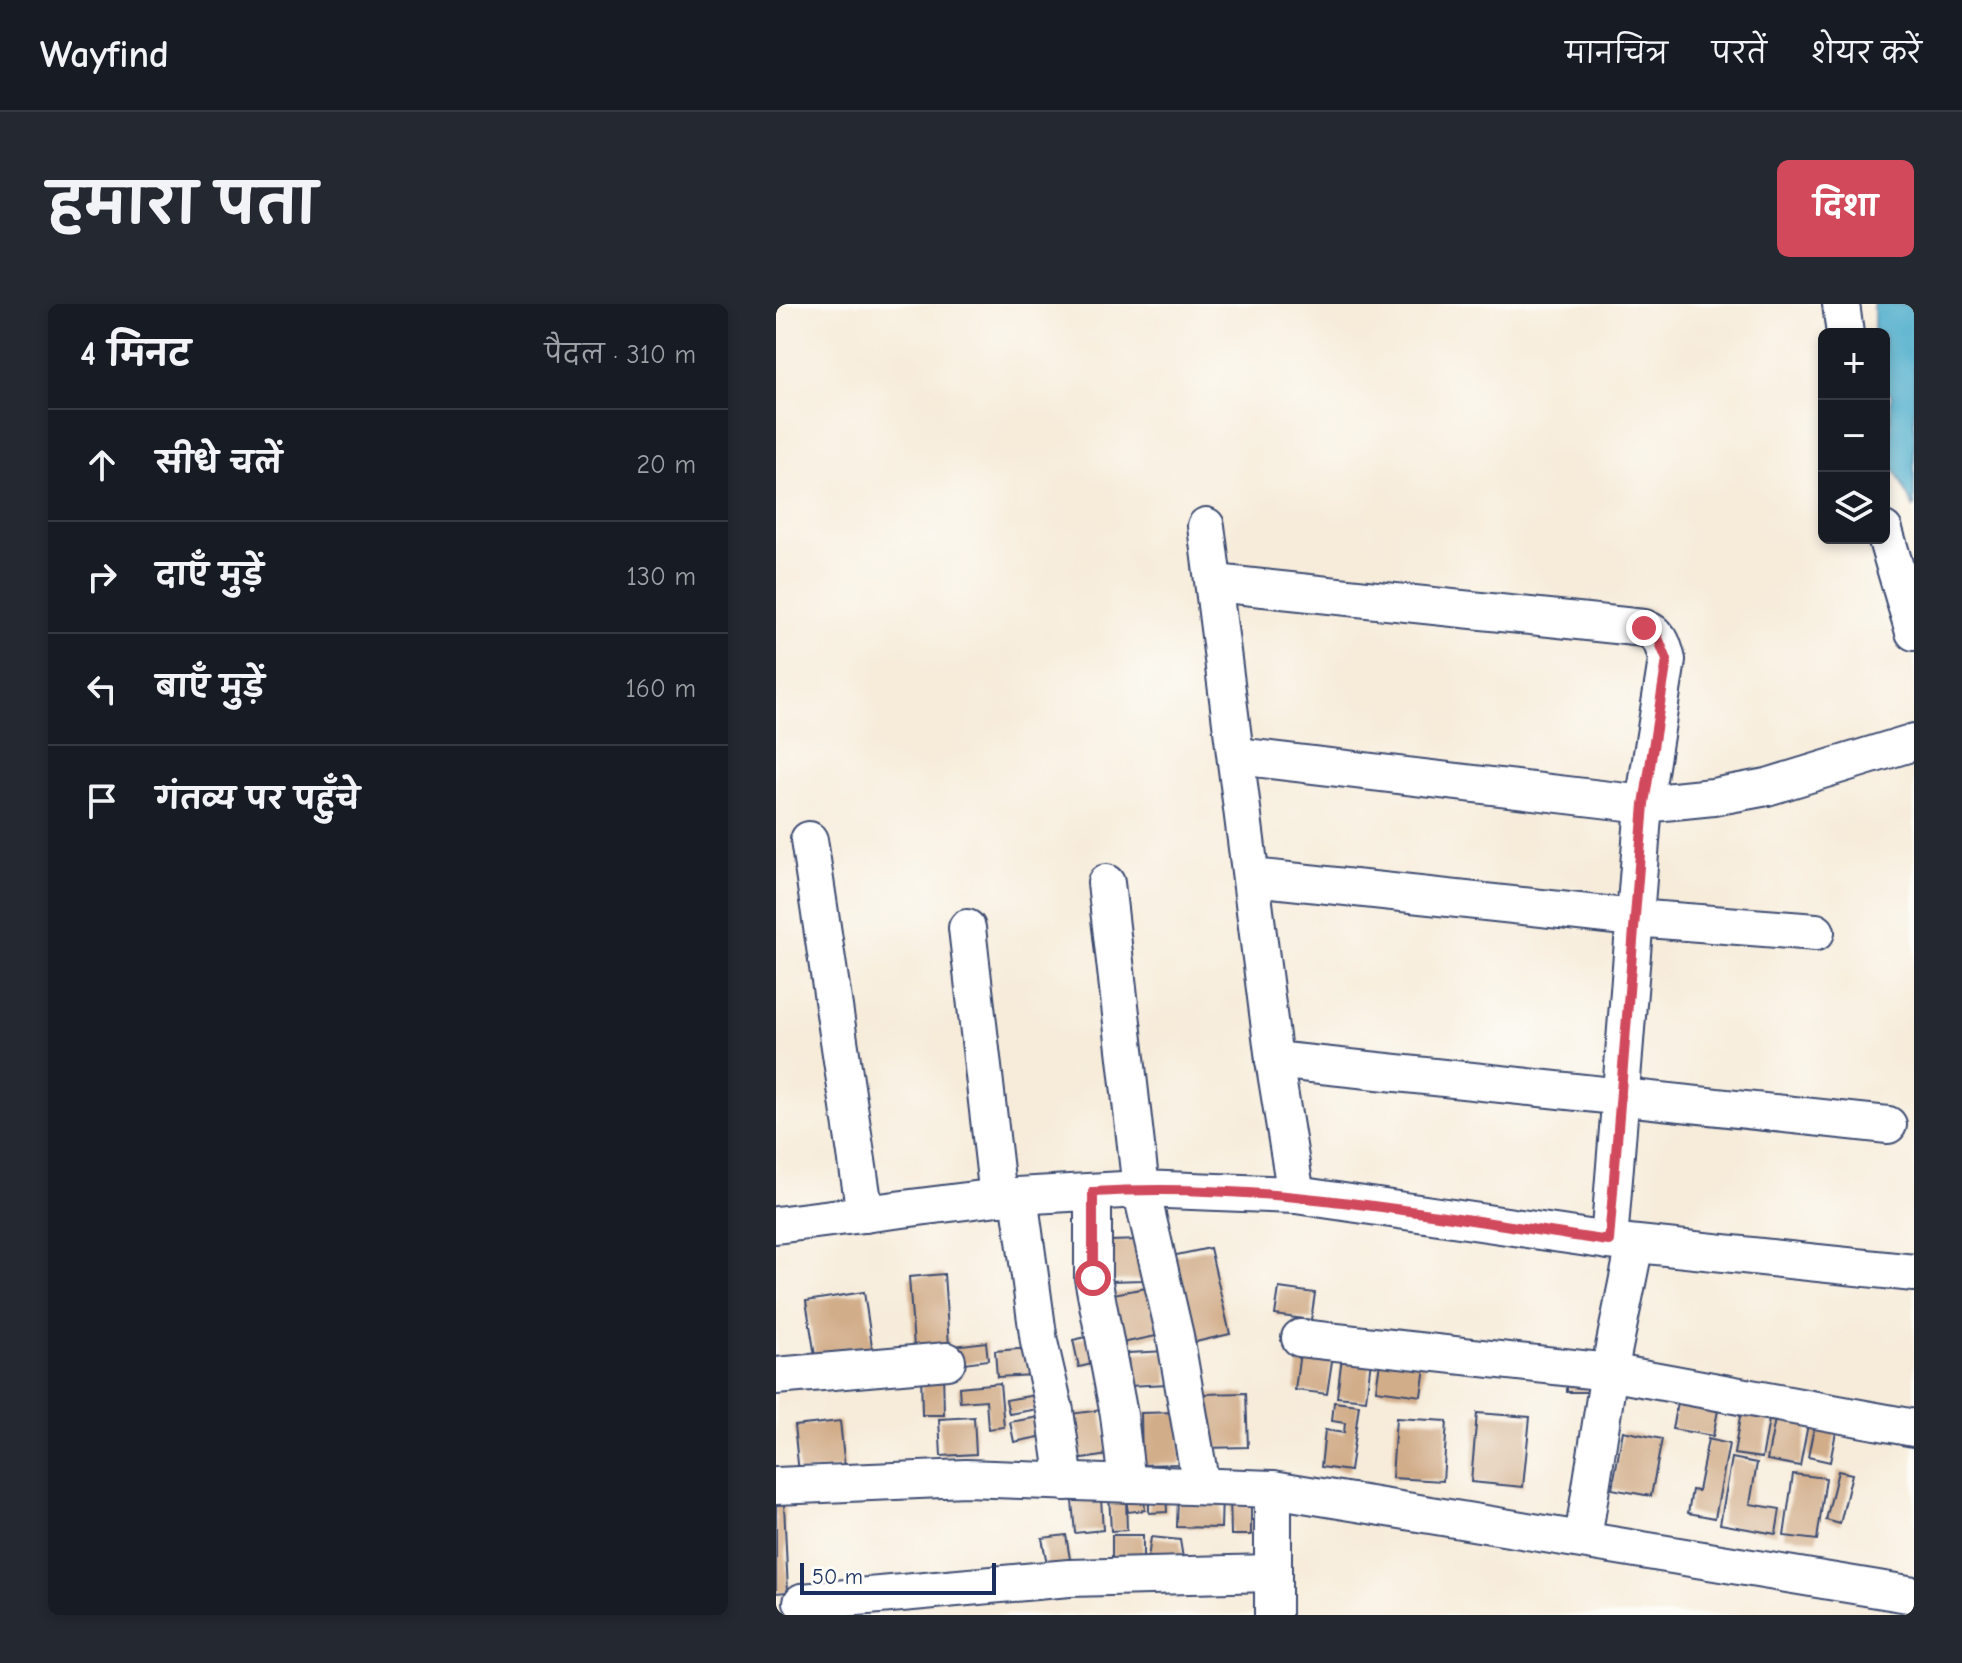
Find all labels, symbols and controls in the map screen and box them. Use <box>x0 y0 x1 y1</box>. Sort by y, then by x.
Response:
text: Wayfind <box>40 33 169 77</box>
text: मानचित्र <box>1565 38 1668 70</box>
text: परतें <box>1712 38 1767 70</box>
text: शेयर करें <box>1811 38 1922 70</box>
button: दिशा <box>1777 160 1914 257</box>
text: हमारा पता <box>48 173 317 237</box>
map controls <box>1818 328 1890 544</box>
button: + <box>1818 328 1890 400</box>
text: 4 मिनट <box>80 334 191 374</box>
text: पैदल · 310 m <box>544 340 696 370</box>
button: − <box>1818 400 1890 472</box>
icon: ahead <box>80 443 124 487</box>
text: सीधे चलें <box>156 446 282 481</box>
text: 20 m <box>636 450 696 480</box>
button: layers <box>1818 472 1890 544</box>
icon: right <box>80 555 124 599</box>
text: दाएँ मुड़ें <box>156 558 263 593</box>
text: 130 m <box>627 562 696 592</box>
route end <box>1626 610 1662 646</box>
icon: left <box>80 667 124 711</box>
text: बाएँ मुड़ें <box>156 670 264 705</box>
text: 160 m <box>626 674 696 704</box>
icon: arrive <box>80 779 124 823</box>
text: गंतव्य पर पहुँचे <box>156 782 360 817</box>
route start <box>1075 1260 1111 1296</box>
scale bar <box>800 1559 996 1595</box>
text: 50 m <box>812 1564 863 1590</box>

